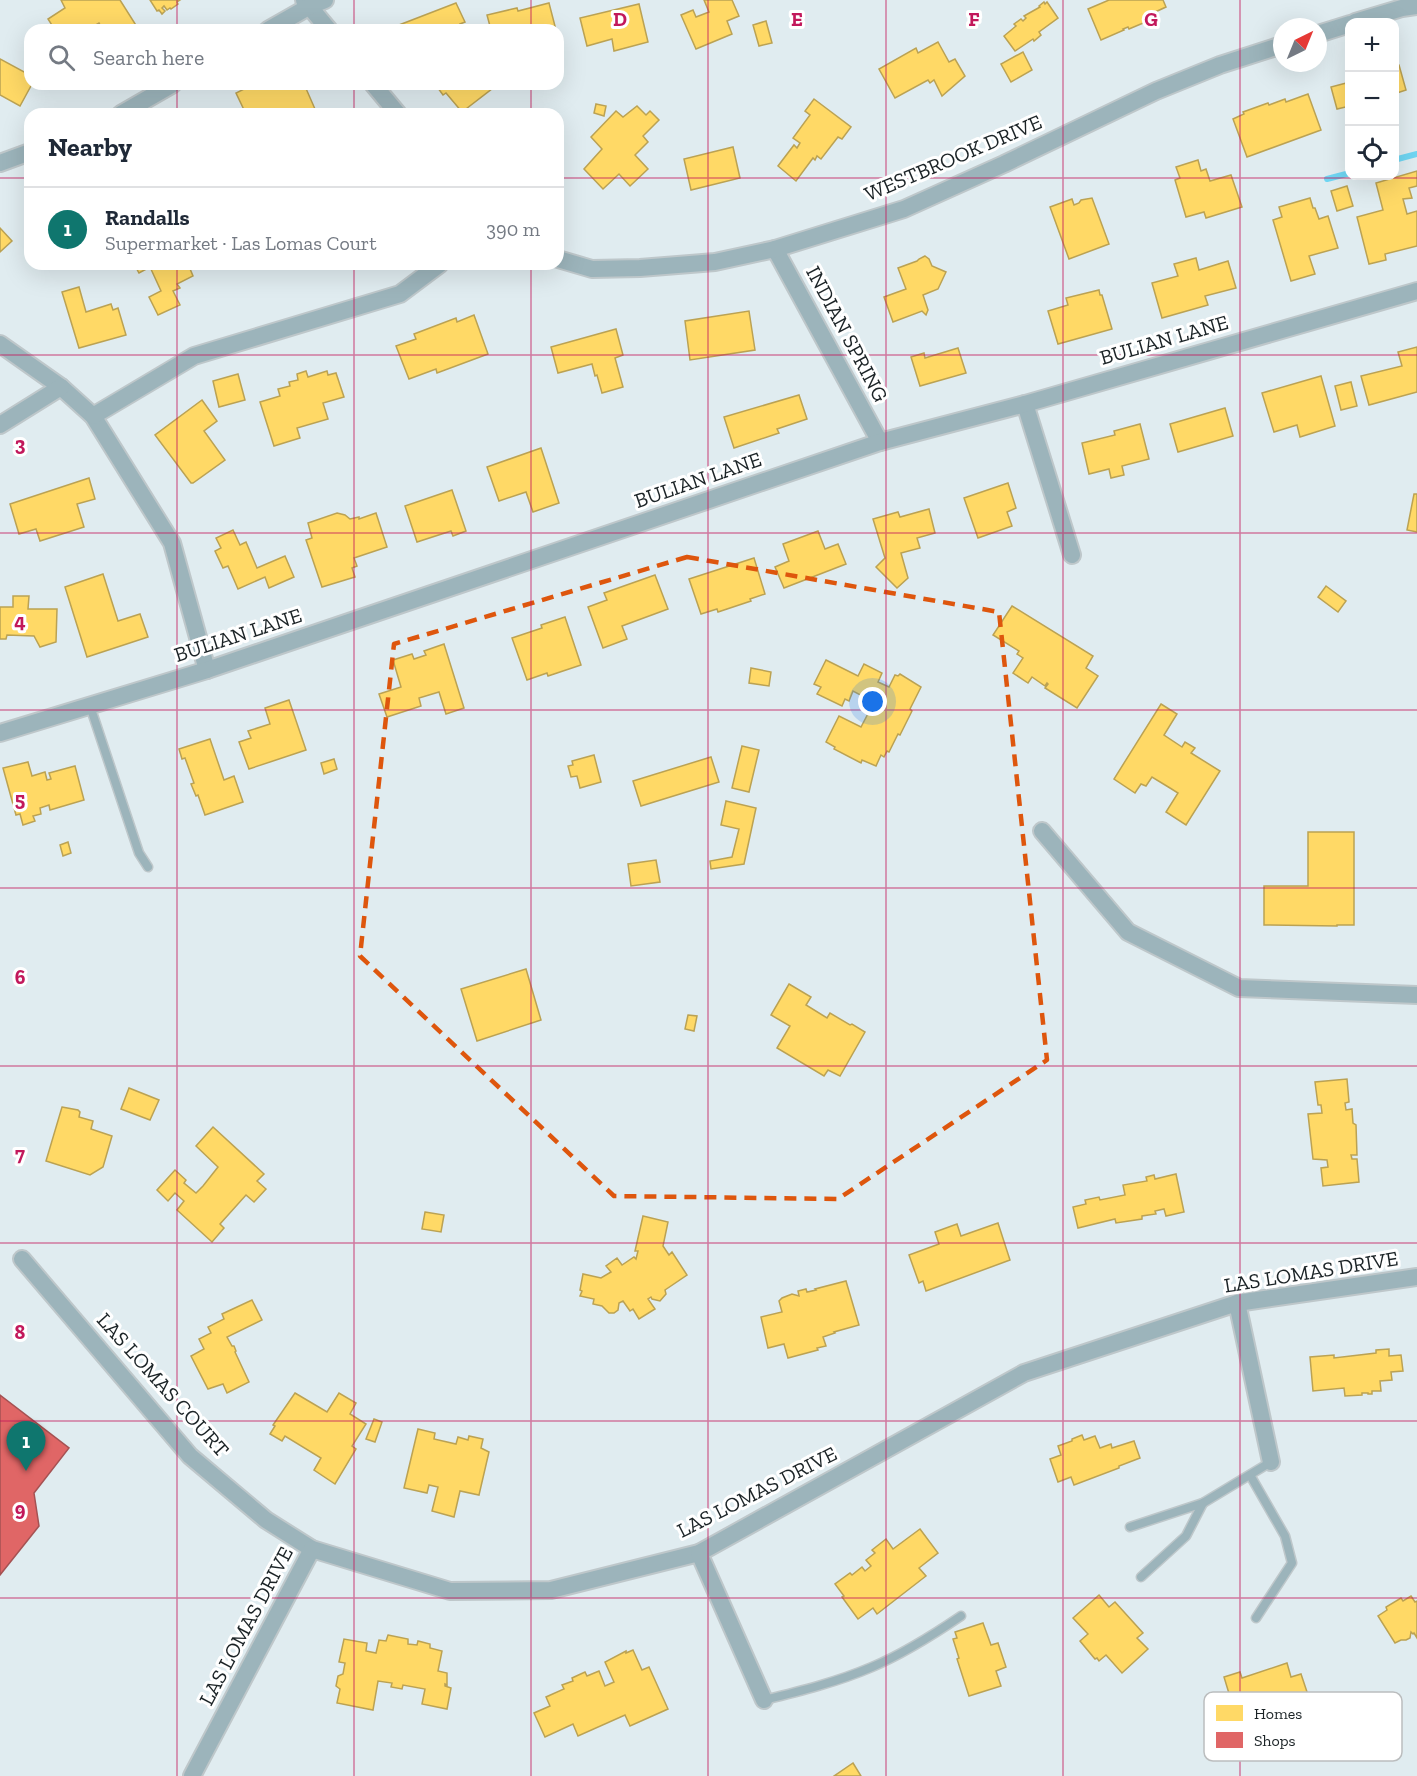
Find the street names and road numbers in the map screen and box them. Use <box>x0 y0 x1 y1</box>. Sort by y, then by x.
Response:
street label: WESTBROOK DRIVE <box>860 109 1045 206</box>
street label: INDIAN SPRING <box>801 262 894 406</box>
street label: BULIAN LANE <box>1097 309 1231 370</box>
street label: BULIAN LANE <box>631 446 765 513</box>
street label: BULIAN LANE <box>171 602 305 667</box>
street label: LAS LOMAS DRIVE <box>1222 1245 1400 1298</box>
street label: LAS LOMAS COURT <box>92 1307 235 1462</box>
street label: LAS LOMAS DRIVE <box>673 1441 841 1543</box>
street label: LAS LOMAS DRIVE <box>193 1542 298 1709</box>

